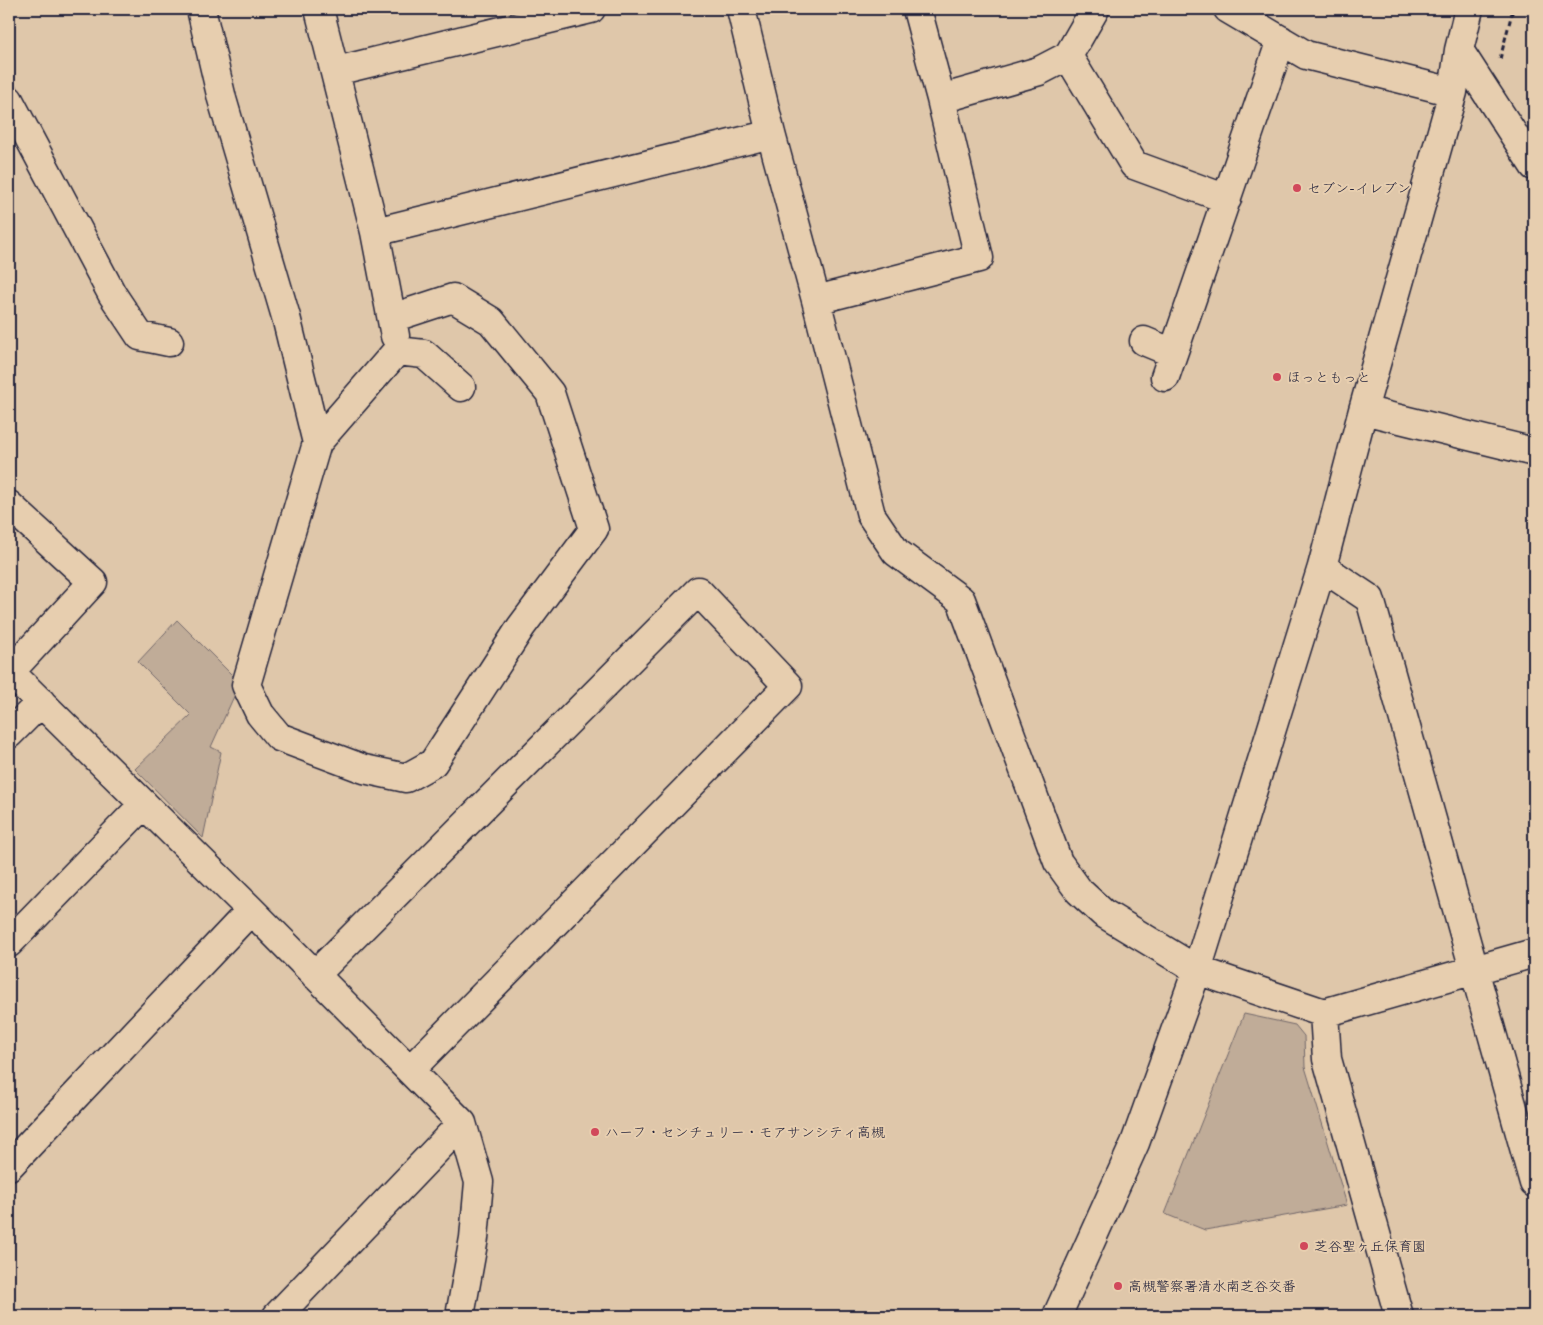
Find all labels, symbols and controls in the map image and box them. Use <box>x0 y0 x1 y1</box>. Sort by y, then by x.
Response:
place label: セブン-イレブン <box>1307 179 1411 197</box>
marker: セブン-イレブン <box>1291 182 1303 194</box>
place label: ほっともっと <box>1287 368 1371 386</box>
marker: ほっともっと <box>1271 371 1283 383</box>
place label: ハーフ・センチュリー・モアサンシティ高槻 <box>605 1123 886 1141</box>
marker: ハーフ・センチュリー・モアサンシティ高槻 <box>589 1126 601 1138</box>
place label: 芝谷聖ヶ丘保育園 <box>1314 1237 1426 1255</box>
marker: 芝谷聖ヶ丘保育園 <box>1298 1240 1310 1252</box>
place label: 高槻警察署清水南芝谷交番 <box>1128 1277 1296 1295</box>
marker: 高槻警察署清水南芝谷交番 <box>1112 1280 1124 1292</box>

